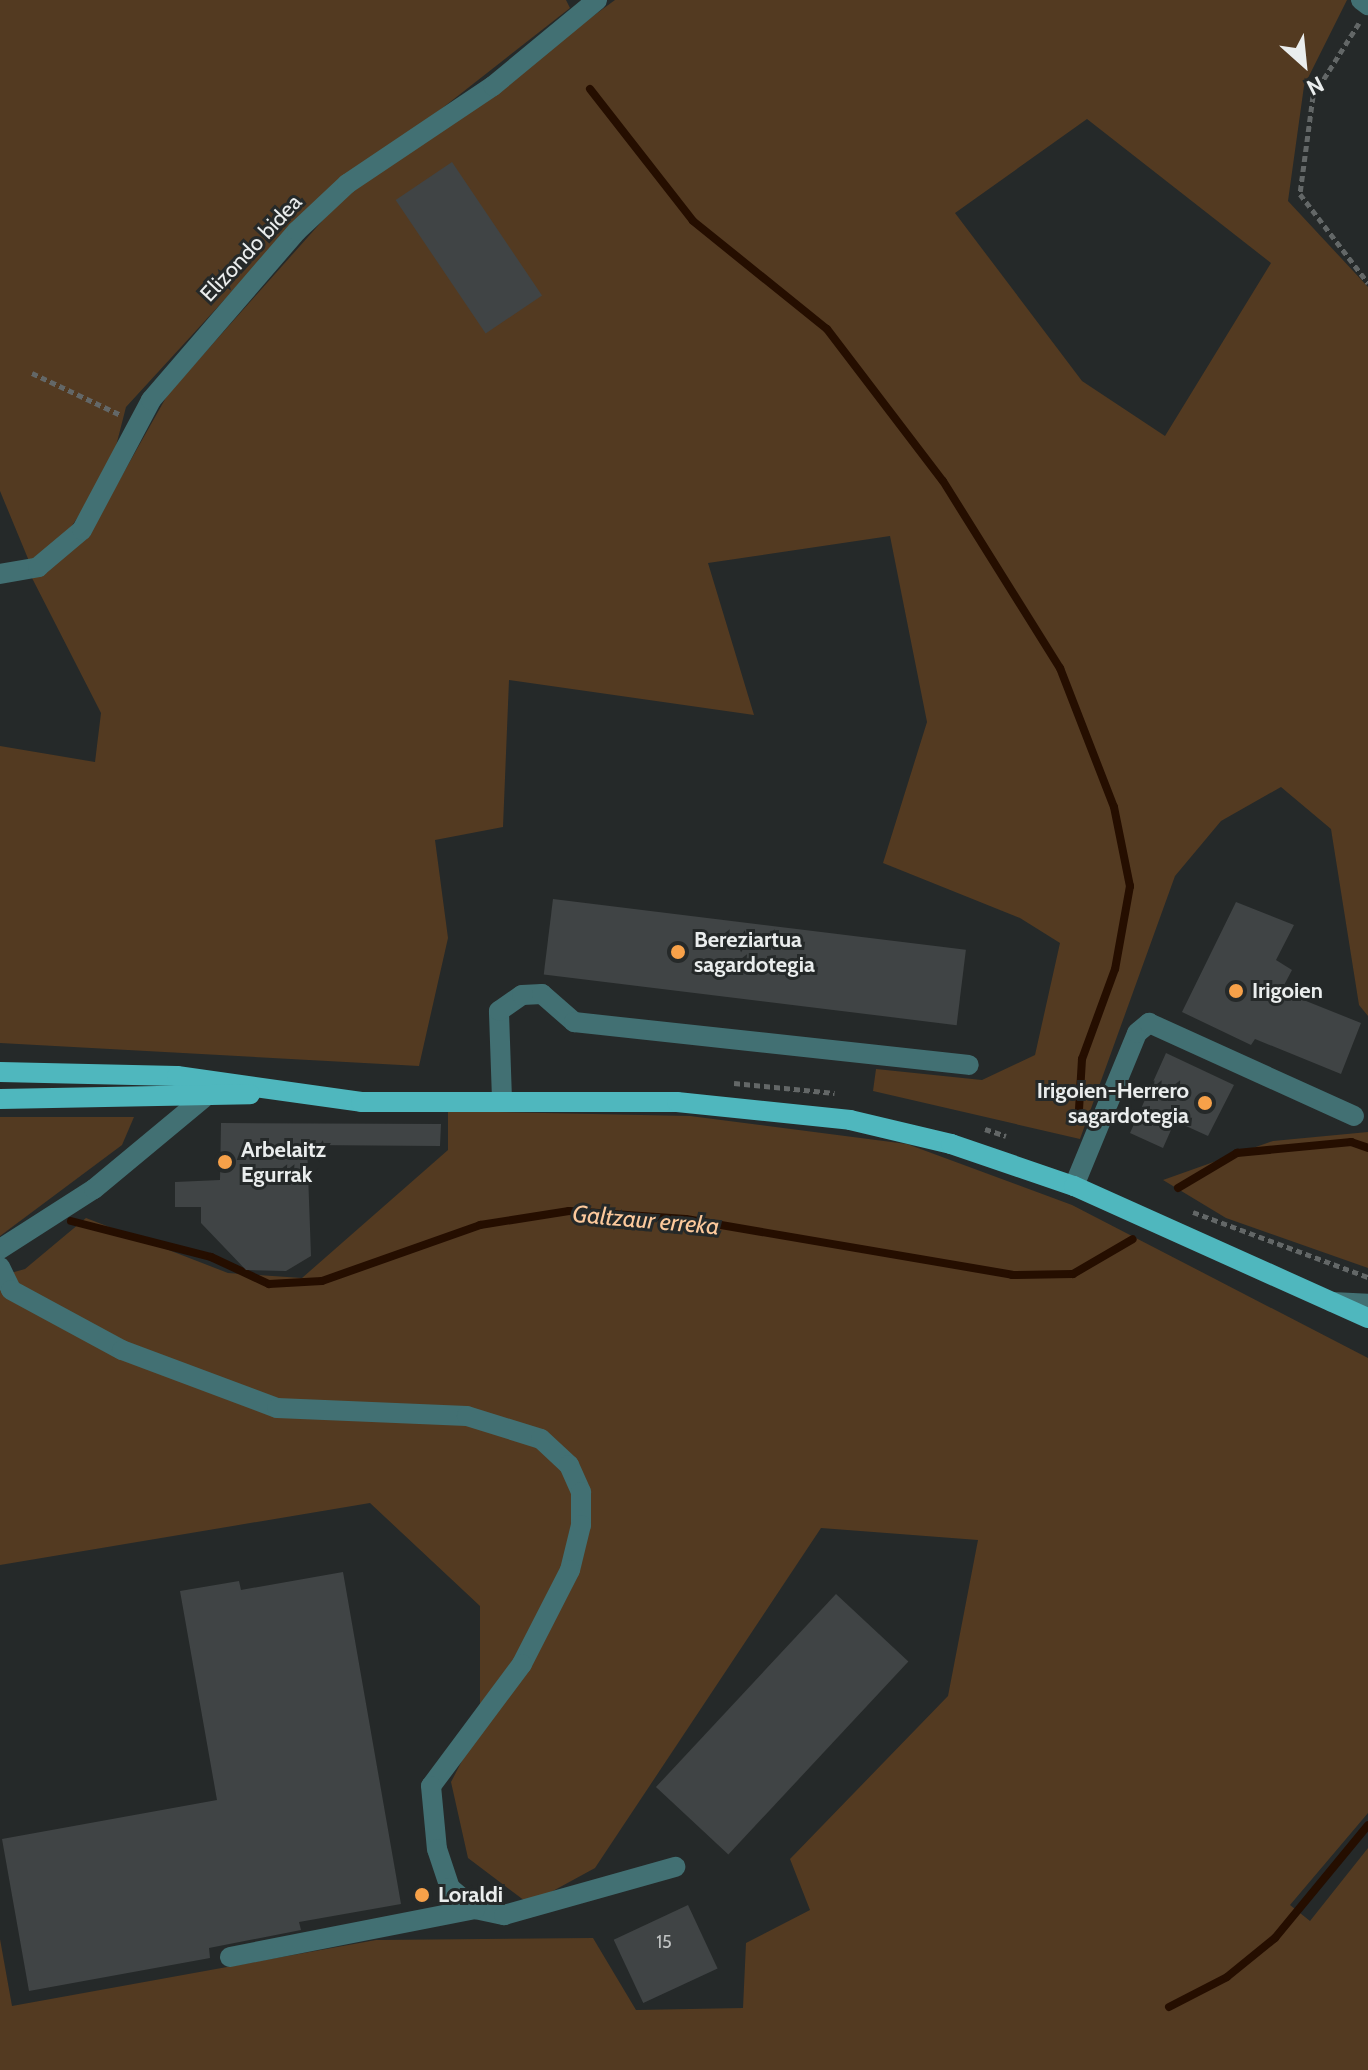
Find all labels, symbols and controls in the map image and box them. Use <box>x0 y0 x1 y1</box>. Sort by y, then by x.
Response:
north arrow <box>1264 24 1344 104</box>
text: N <box>1302 70 1328 101</box>
street label: Elizondo bidea <box>195 189 307 307</box>
place label: Bereziartua sagardotegia <box>694 926 815 978</box>
marker: Bereziartua sagardotegia <box>669 943 687 961</box>
place label: Irigoien <box>1252 978 1323 1004</box>
marker: Irigoien <box>1227 982 1245 1000</box>
place label: Irigoien-Herrero sagardotegia <box>1037 1077 1189 1128</box>
marker: Irigoien-Herrero sagardotegia <box>1196 1094 1214 1112</box>
place label: Arbelaitz Egurrak <box>241 1136 326 1188</box>
marker: Arbelaitz Egurrak <box>216 1153 234 1171</box>
water label: Galtzaur erreka <box>571 1199 721 1241</box>
place label: Loraldi <box>438 1882 503 1908</box>
marker: Loraldi <box>413 1886 431 1904</box>
house number: 15 <box>656 1931 672 1953</box>

